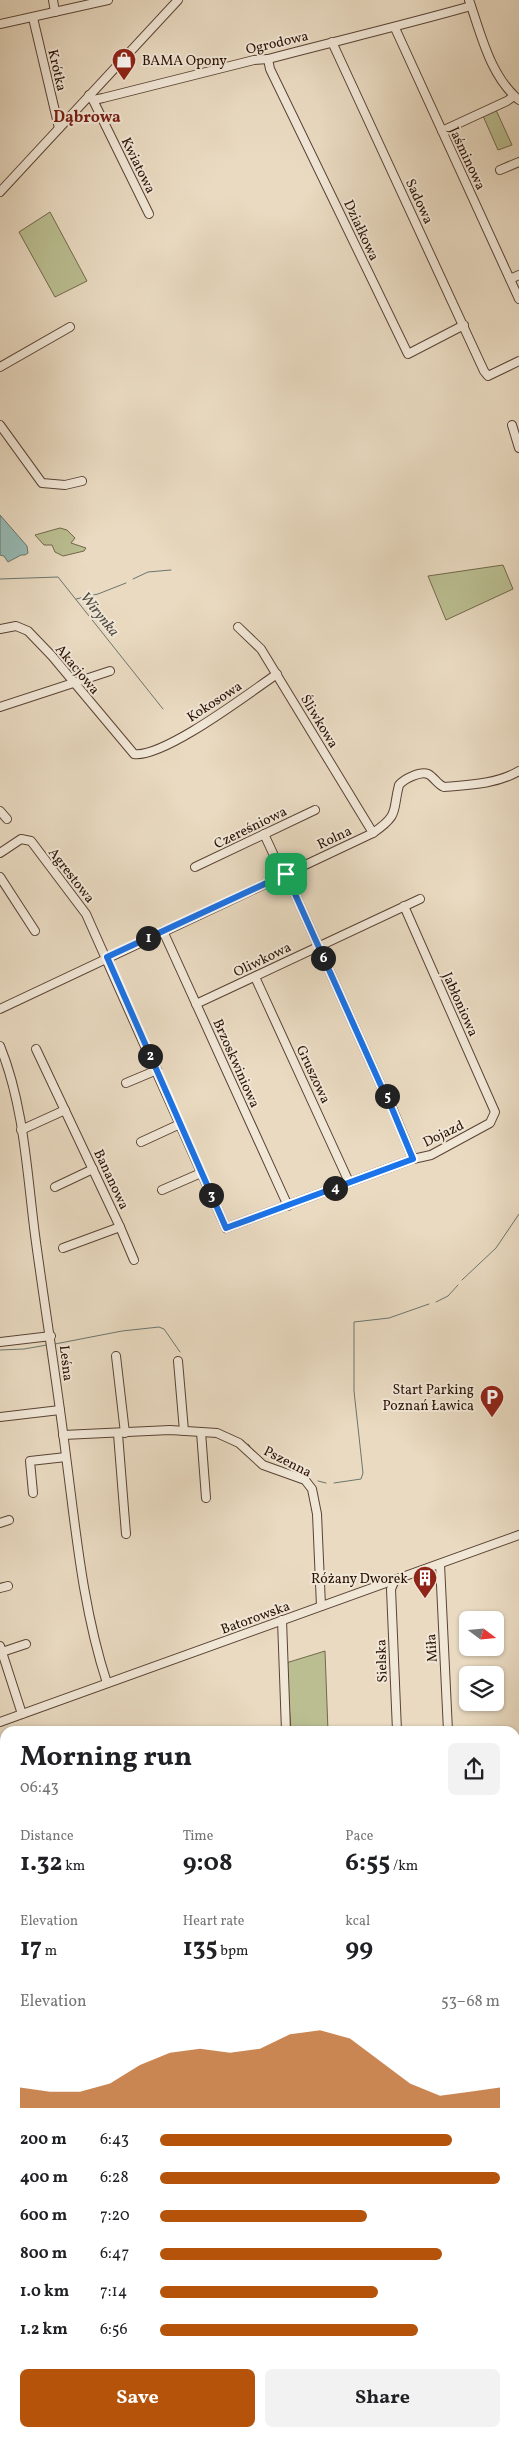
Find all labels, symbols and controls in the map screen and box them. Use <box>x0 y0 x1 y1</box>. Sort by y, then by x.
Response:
street label: Ogrodowa <box>244 27 311 60</box>
shop icon: BAMA Opony <box>111 47 137 81</box>
street label: Krótka <box>43 48 71 93</box>
place label: BAMA Opony <box>142 52 227 71</box>
district label: Dąbrowa <box>53 107 121 129</box>
street label: Jaśminowa <box>444 124 490 193</box>
street label: Kwiatowa <box>116 134 159 197</box>
street label: Sadowa <box>400 176 437 227</box>
street label: Działkowa <box>338 197 383 264</box>
water label: Wirynka <box>74 588 123 642</box>
street label: Akacjowa <box>50 641 103 699</box>
street label: Kokosowa <box>184 677 246 727</box>
street label: Śliwkowa <box>295 691 343 752</box>
street label: Czereśniowa <box>211 802 290 854</box>
street label: Rolna <box>314 822 355 855</box>
street label: Agrestowa <box>43 844 98 908</box>
pin <box>265 853 307 895</box>
icon: arrive <box>272 860 300 888</box>
pin: 1 <box>136 926 160 950</box>
text: 1 <box>146 929 151 948</box>
street label: Oliwkowa <box>231 938 295 982</box>
pin: 6 <box>310 946 336 970</box>
text: 6 <box>320 949 327 968</box>
street label: Jabłoniowa <box>437 969 482 1040</box>
street label: Brzoskwiniowa <box>208 1016 264 1111</box>
street label: Gruszowa <box>291 1042 334 1107</box>
pin: 2 <box>138 1044 162 1068</box>
text: 2 <box>147 1047 154 1066</box>
pin: 5 <box>374 1084 400 1108</box>
text: 5 <box>384 1087 391 1106</box>
street label: Dojazd <box>420 1116 467 1152</box>
street label: Bananowa <box>88 1146 133 1213</box>
pin: 4 <box>322 1176 348 1200</box>
text: 4 <box>331 1179 340 1198</box>
pin: 3 <box>198 1182 224 1208</box>
text: 3 <box>208 1186 215 1205</box>
street label: Leśna <box>54 1344 77 1382</box>
place label: Start Parking Poznań Ławica <box>383 1381 474 1416</box>
parking icon: Start Parking Poznań Ławica <box>479 1384 505 1418</box>
street label: Pszenna <box>260 1442 315 1482</box>
building icon: Różany Dworek <box>412 1565 438 1599</box>
place label: Różany Dworek <box>311 1570 408 1589</box>
street label: Batorowska <box>218 1597 293 1640</box>
north arrow <box>459 1611 504 1656</box>
map controls <box>459 1611 504 1711</box>
street label: Miła <box>422 1633 443 1663</box>
street label: Sielska <box>372 1639 393 1683</box>
button: layers <box>459 1666 504 1711</box>
text: Morning run <box>20 1738 192 1777</box>
button: share <box>448 1743 500 1795</box>
text: 06:43 <box>20 1777 59 1799</box>
text: Distance <box>20 1827 74 1846</box>
text: Time <box>183 1827 213 1846</box>
text: Pace <box>345 1827 373 1846</box>
text: 1.32 <box>20 1846 62 1881</box>
text: 9:08 <box>183 1846 233 1881</box>
text: 6:55 <box>345 1846 390 1881</box>
text: km <box>62 1857 85 1876</box>
text: /km <box>390 1857 418 1876</box>
text: Elevation <box>20 1912 78 1931</box>
text: Heart rate <box>183 1912 244 1931</box>
text: kcal <box>345 1912 370 1931</box>
text: 17 <box>20 1931 42 1966</box>
text: 135 <box>183 1931 217 1966</box>
text: 99 <box>345 1931 373 1966</box>
text: m <box>42 1942 57 1961</box>
text: bpm <box>217 1942 248 1961</box>
text: Elevation <box>20 1991 87 2013</box>
text: 53–68 m <box>441 1991 500 2013</box>
text: 200 m <box>20 2129 67 2151</box>
text: 6:43 <box>100 2129 129 2151</box>
text: 400 m <box>20 2167 68 2189</box>
text: 6:28 <box>100 2167 129 2189</box>
text: 600 m <box>20 2205 67 2227</box>
text: 7:20 <box>100 2205 130 2227</box>
text: 800 m <box>20 2243 67 2265</box>
text: 6:47 <box>100 2243 129 2265</box>
text: 1.0 km <box>20 2281 69 2303</box>
text: 7:14 <box>100 2281 127 2303</box>
text: 1.2 km <box>20 2319 68 2341</box>
text: 6:56 <box>100 2319 128 2341</box>
button: Save <box>20 2369 255 2427</box>
button: Share <box>265 2369 500 2427</box>

